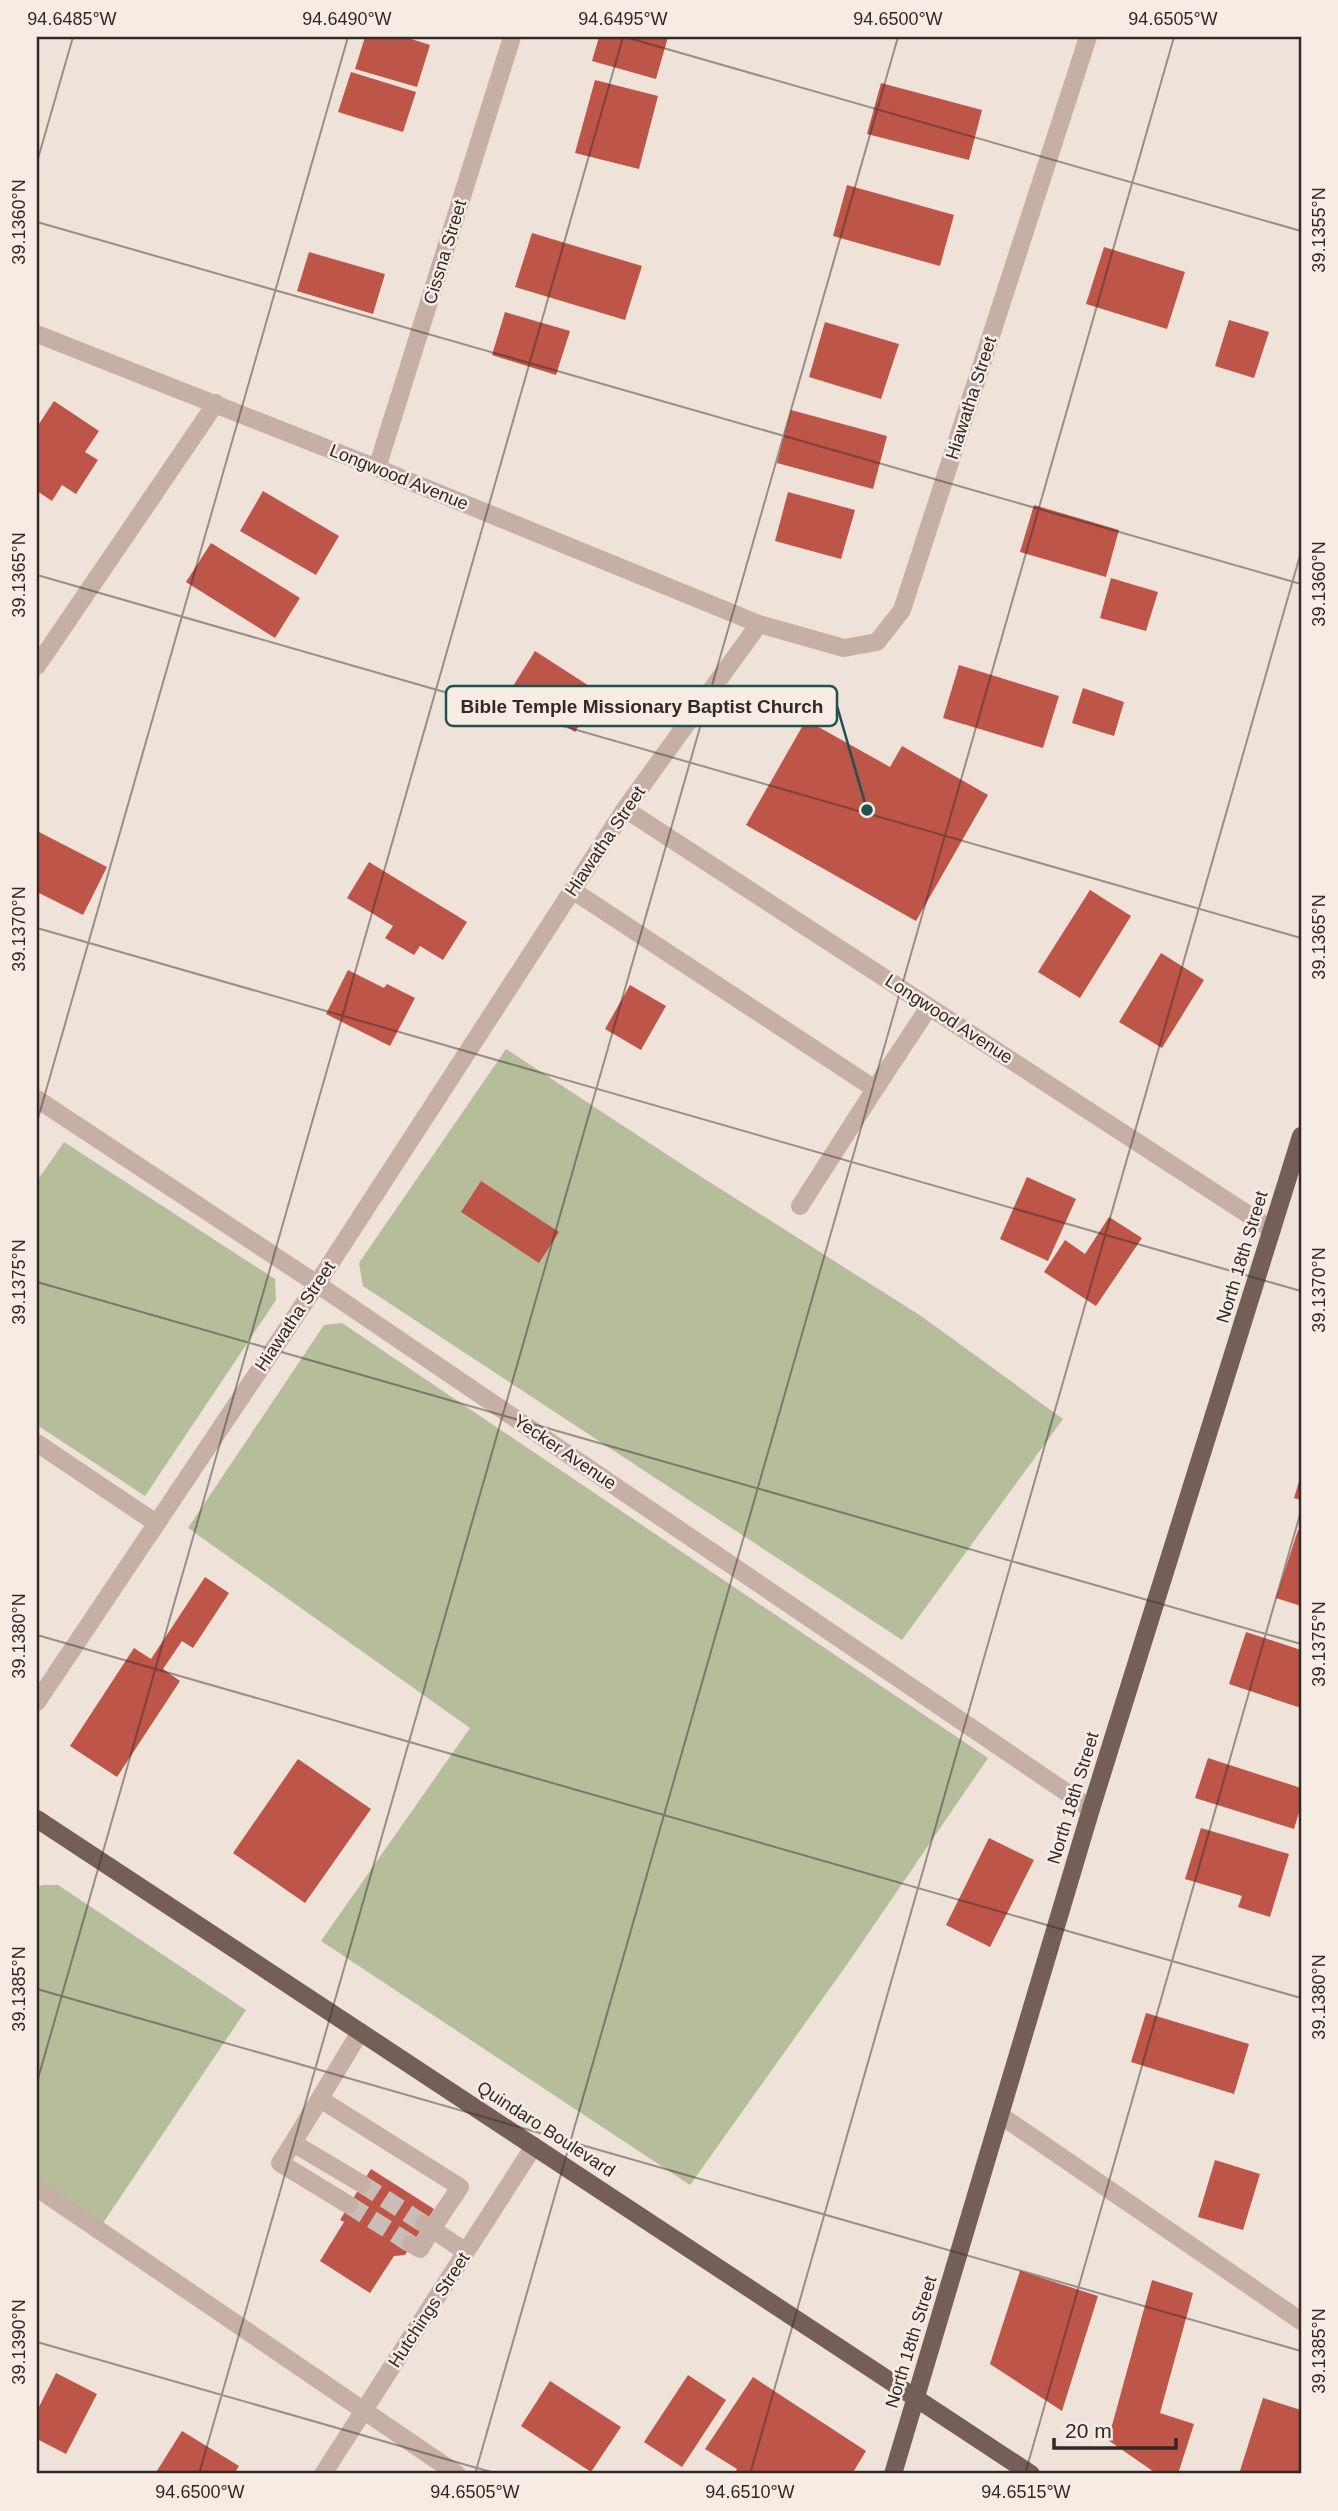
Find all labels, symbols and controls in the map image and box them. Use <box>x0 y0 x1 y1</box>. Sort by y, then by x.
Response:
text: 94.6485°W <box>27 9 117 29</box>
text: 94.6490°W <box>302 9 392 29</box>
text: 94.6495°W <box>578 9 668 29</box>
text: 94.6500°W <box>853 9 943 29</box>
text: 94.6505°W <box>1128 9 1218 29</box>
text: 39.1360°N <box>9 179 29 265</box>
text: 39.1355°N <box>1309 187 1329 273</box>
street label: Cissna Street <box>420 197 470 307</box>
street label: Hiawatha Street <box>942 334 1000 462</box>
street label: Longwood Avenue <box>327 440 471 514</box>
text: 39.1365°N <box>9 532 29 618</box>
text: 39.1360°N <box>1309 541 1329 627</box>
callout: Bible Temple Missionary Baptist Church <box>446 686 837 726</box>
text: Bible Temple Missionary Baptist Church <box>461 696 823 717</box>
street label: Hiawatha Street <box>561 782 649 900</box>
text: 39.1370°N <box>9 886 29 972</box>
text: 39.1365°N <box>1309 894 1329 980</box>
street label: Longwood Avenue <box>882 970 1016 1068</box>
street label: North 18th Street <box>1212 1189 1272 1325</box>
text: 39.1375°N <box>9 1239 29 1325</box>
text: 39.1370°N <box>1309 1247 1329 1333</box>
street label: Hiawatha Street <box>251 1257 339 1375</box>
street label: Yecker Avenue <box>510 1410 620 1494</box>
text: 39.1380°N <box>9 1593 29 1679</box>
text: 39.1375°N <box>1309 1601 1329 1687</box>
street label: North 18th Street <box>1043 1730 1103 1866</box>
text: 39.1385°N <box>9 1946 29 2032</box>
text: 39.1380°N <box>1309 1954 1329 2040</box>
street label: Quindaro Boulevard <box>473 2077 619 2181</box>
street label: Hutchings Street <box>384 2249 474 2371</box>
street label: North 18th Street <box>881 2274 941 2410</box>
text: 39.1390°N <box>9 2299 29 2385</box>
text: 39.1385°N <box>1309 2308 1329 2394</box>
scale bar <box>1054 2406 1177 2450</box>
text: 20 m <box>1065 2419 1112 2442</box>
text: 94.6500°W <box>155 2482 245 2502</box>
text: 94.6505°W <box>430 2482 520 2502</box>
text: 94.6510°W <box>705 2482 795 2502</box>
text: 94.6515°W <box>981 2482 1071 2502</box>

